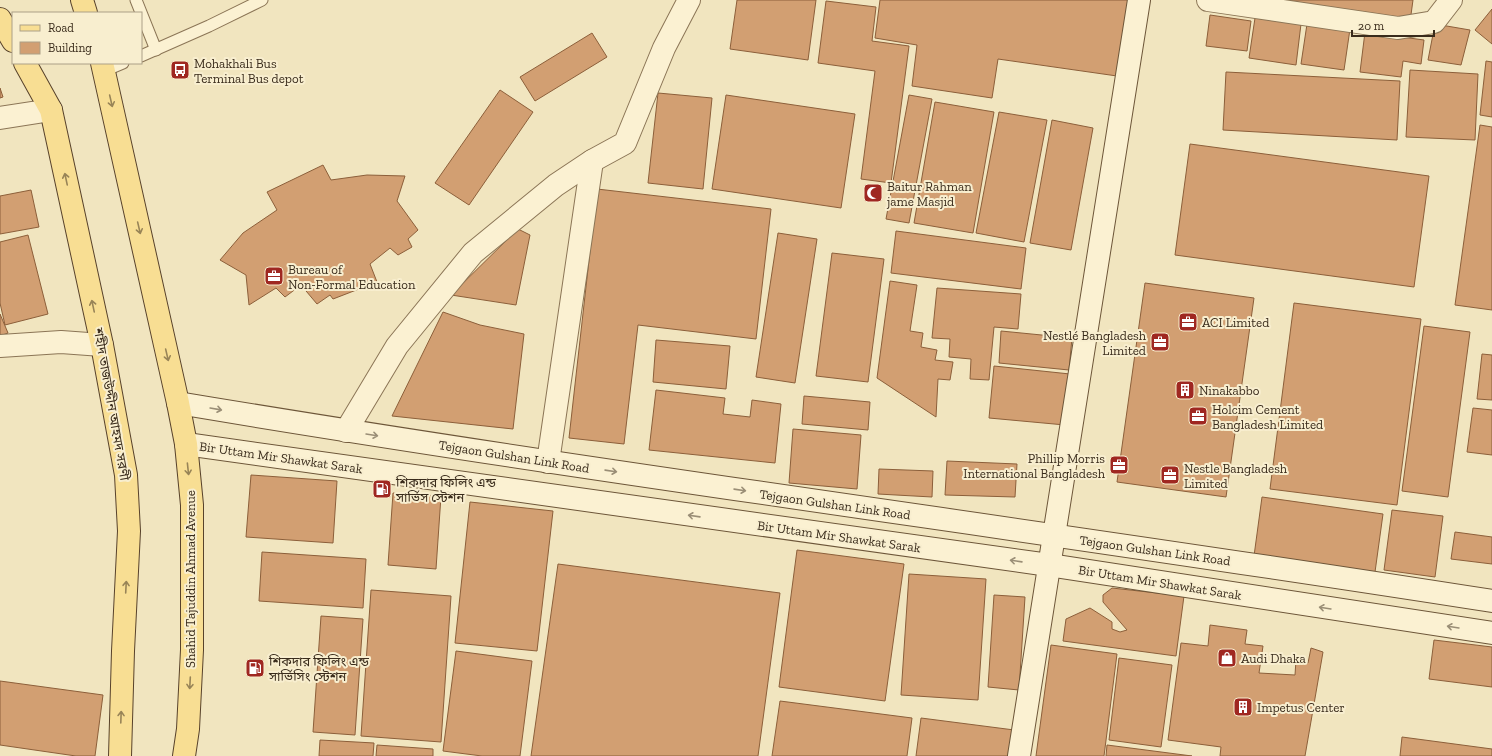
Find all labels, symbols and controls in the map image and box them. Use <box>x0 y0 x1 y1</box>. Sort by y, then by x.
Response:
legend <box>12 12 142 64</box>
scale bar <box>1352 12 1434 38</box>
text: 20 m <box>1358 19 1385 33</box>
text: Road <box>48 21 74 35</box>
text: Building <box>48 41 92 55</box>
place label: Mohakhali Bus Terminal Bus depot <box>194 56 304 86</box>
bus stop icon: Mohakhali Bus Terminal Bus depot <box>169 59 191 81</box>
one-way arrow <box>107 94 115 107</box>
one-way arrow <box>61 173 69 186</box>
place label: Baitur Rahman jame Masjid <box>886 179 972 210</box>
mosque icon: Baitur Rahman jame Masjid <box>862 182 884 204</box>
one-way arrow <box>136 221 143 234</box>
place label: Bureau of Non-Formal Education <box>288 262 416 292</box>
office icon: Bureau of Non-Formal Education <box>263 265 285 287</box>
one-way arrow <box>89 300 97 313</box>
office icon: ACI Limited <box>1177 311 1199 333</box>
place label: ACI Limited <box>1202 315 1269 330</box>
street label: শহীদ তাজউদ্দীন আহমদ সরণী <box>91 326 132 482</box>
place label: Nestlé Bangladesh Limited <box>1043 328 1147 358</box>
office icon: Nestlé Bangladesh Limited <box>1149 331 1171 353</box>
one-way arrow <box>164 348 172 361</box>
building icon: Ninakabbo <box>1174 379 1196 401</box>
place label: Ninakabbo <box>1199 383 1260 398</box>
place label: Holcim Cement Bangladesh Limited <box>1212 402 1323 432</box>
one-way arrow <box>209 405 222 413</box>
office icon: Holcim Cement Bangladesh Limited <box>1187 405 1209 427</box>
one-way arrow <box>365 431 378 439</box>
street label: Tejgaon Gulshan Link Road <box>437 437 590 477</box>
street label: Bir Uttam Mir Shawkat Sarak <box>198 439 364 476</box>
place label: Phillip Morris International Bangladesh <box>963 451 1106 481</box>
office icon: Phillip Morris International Bangladesh <box>1108 454 1130 476</box>
place label: Nestle Bangladesh Limited <box>1184 461 1288 491</box>
one-way arrow <box>185 462 192 475</box>
office icon: Nestle Bangladesh Limited <box>1159 464 1181 486</box>
one-way arrow <box>605 467 618 475</box>
place label: শিকদার ফিলিং এন্ড সার্ভিস স্টেশন <box>395 475 497 505</box>
fuel station icon: শিকদার ফিলিং এন্ড সার্ভিস স্টেশন <box>371 478 393 500</box>
one-way arrow <box>733 486 746 494</box>
street label: Tejgaon Gulshan Link Road <box>758 486 911 524</box>
street label: Shahid Tajuddin Ahmad Avenue <box>183 490 199 668</box>
one-way arrow <box>688 512 701 519</box>
street label: Bir Uttam Mir Shawkat Sarak <box>756 518 922 555</box>
street label: Tejgaon Gulshan Link Road <box>1078 532 1231 570</box>
one-way arrow <box>1010 557 1023 565</box>
street label: Bir Uttam Mir Shawkat Sarak <box>1077 562 1243 603</box>
one-way arrow <box>123 581 130 594</box>
one-way arrow <box>1319 604 1332 612</box>
one-way arrow <box>1447 623 1460 631</box>
shop icon: Audi Dhaka <box>1216 647 1238 669</box>
place label: Audi Dhaka <box>1241 651 1307 666</box>
place label: শিকদার ফিলিং এন্ড সার্ভিসিং স্টেশন <box>268 654 370 684</box>
fuel station icon: শিকদার ফিলিং এন্ড সার্ভিসিং স্টেশন <box>244 657 266 679</box>
one-way arrow <box>186 676 194 689</box>
building icon: Impetus Center <box>1232 696 1254 718</box>
place label: Impetus Center <box>1257 700 1345 715</box>
one-way arrow <box>117 711 125 724</box>

